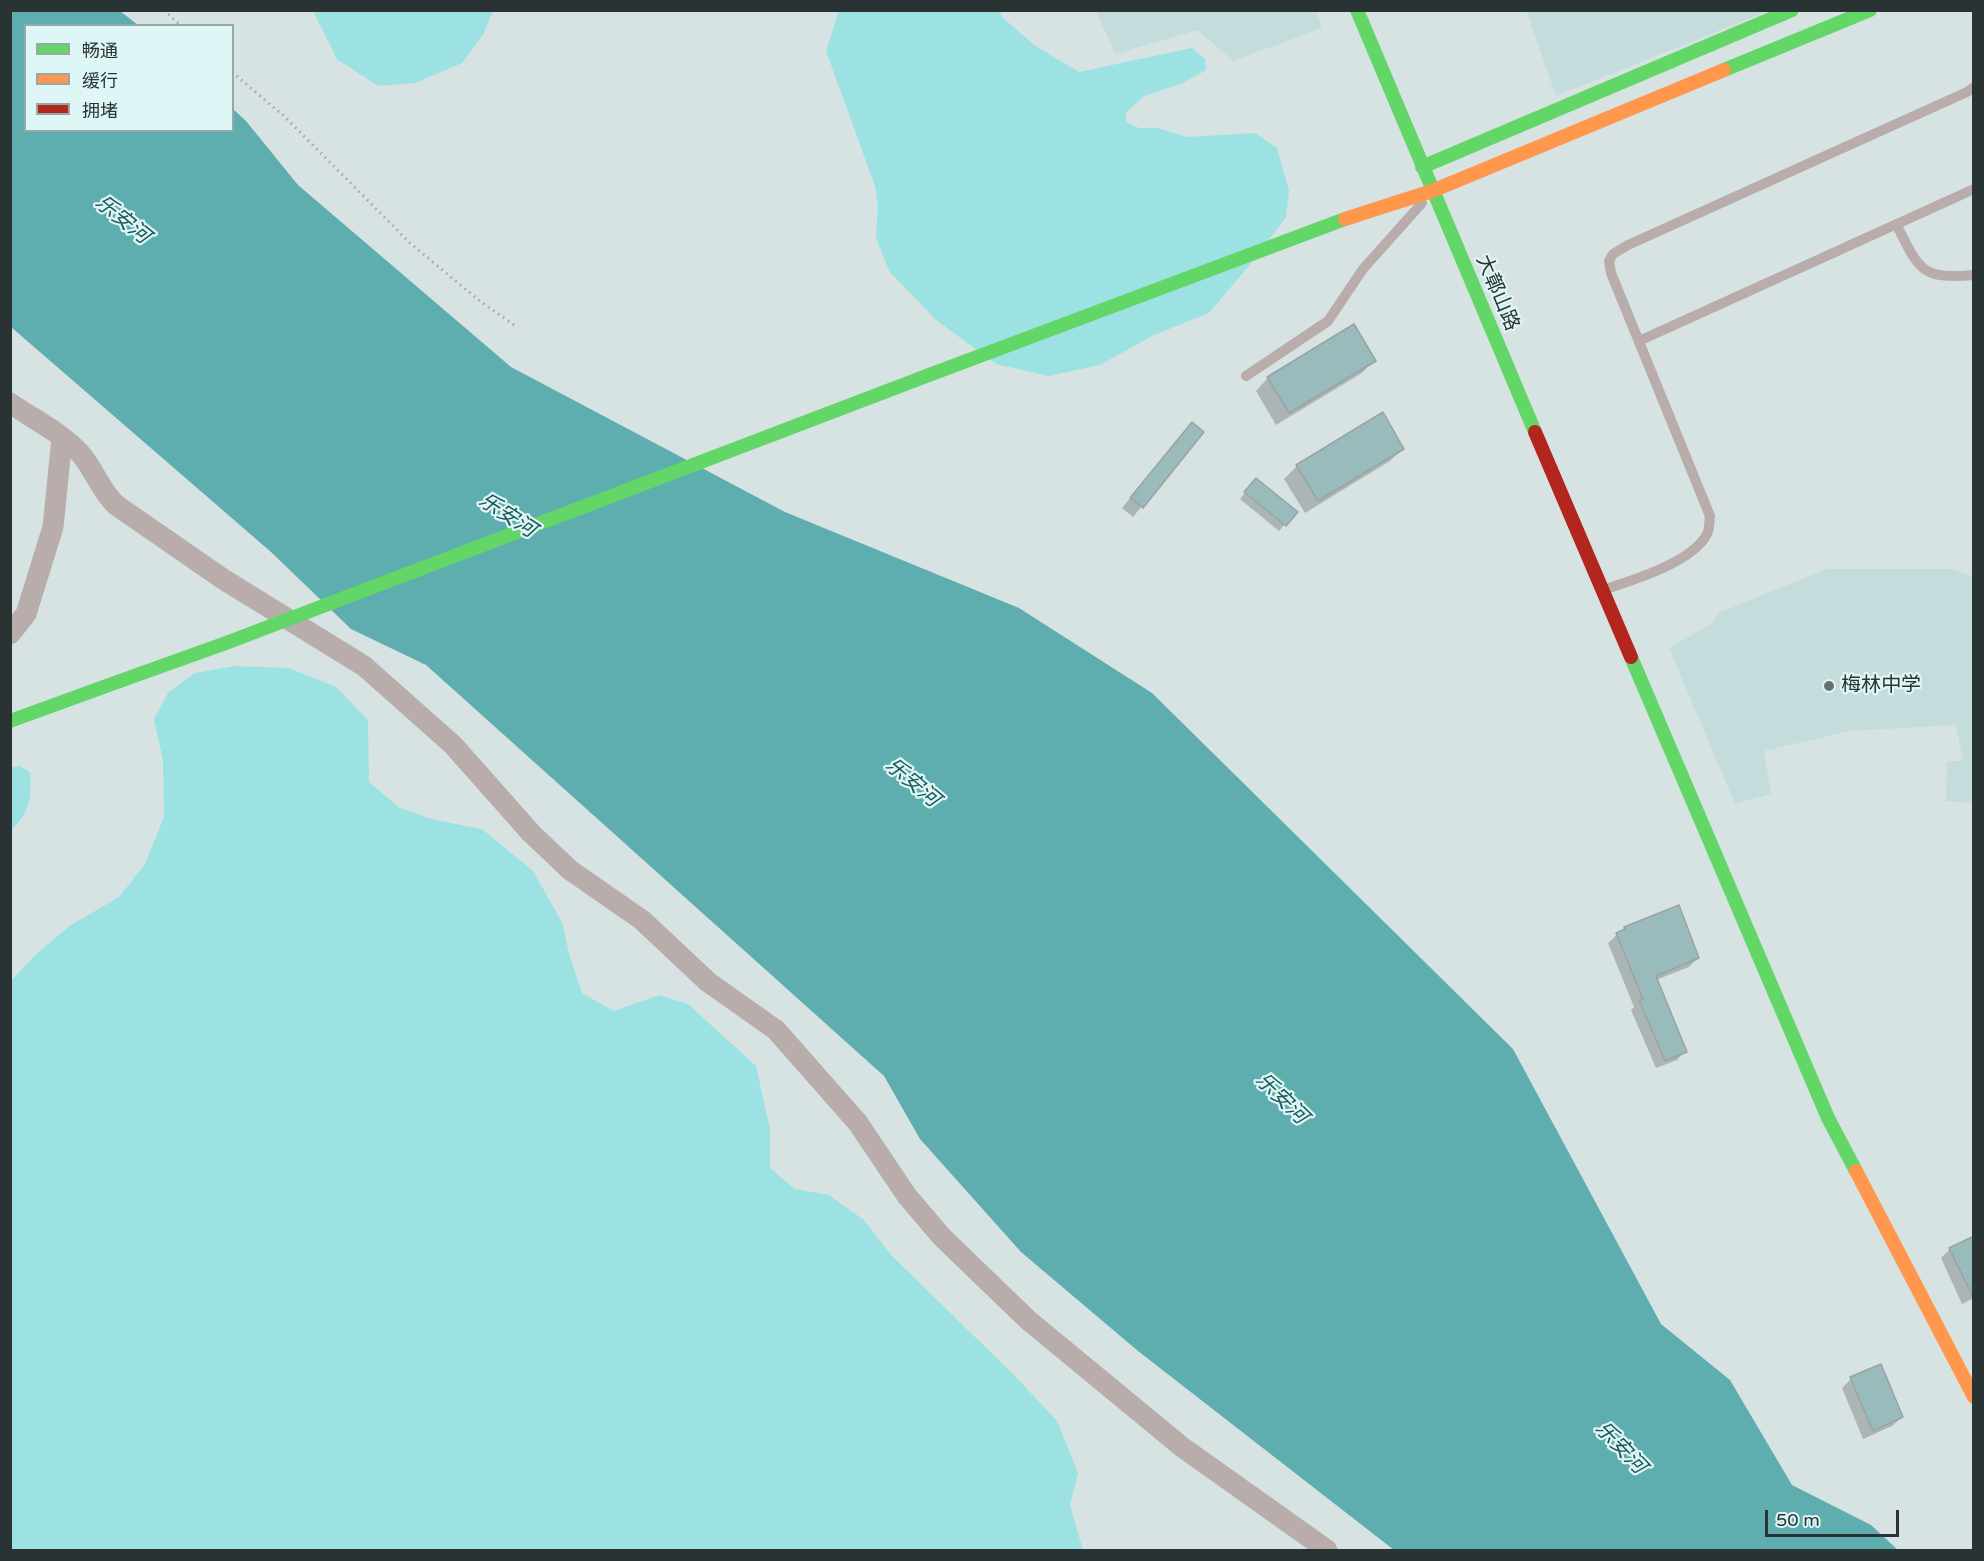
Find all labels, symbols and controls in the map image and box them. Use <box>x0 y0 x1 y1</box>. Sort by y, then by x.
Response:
legend <box>24 24 234 132</box>
text: 畅通 <box>82 40 118 62</box>
text: 缓行 <box>82 70 118 92</box>
text: 拥堵 <box>82 100 118 122</box>
water label: 乐安河 <box>90 190 154 250</box>
street label: 大鄣山路 <box>1470 251 1524 335</box>
water label: 乐安河 <box>474 488 540 544</box>
place label: 梅林中学 <box>1841 674 1921 698</box>
marker: 梅林中学 <box>1822 679 1836 693</box>
water label: 乐安河 <box>880 753 944 813</box>
water label: 乐安河 <box>1250 1068 1312 1130</box>
water label: 乐安河 <box>1589 1417 1651 1479</box>
scale bar <box>1768 1498 1902 1536</box>
text: 50 m <box>1776 1509 1820 1531</box>

